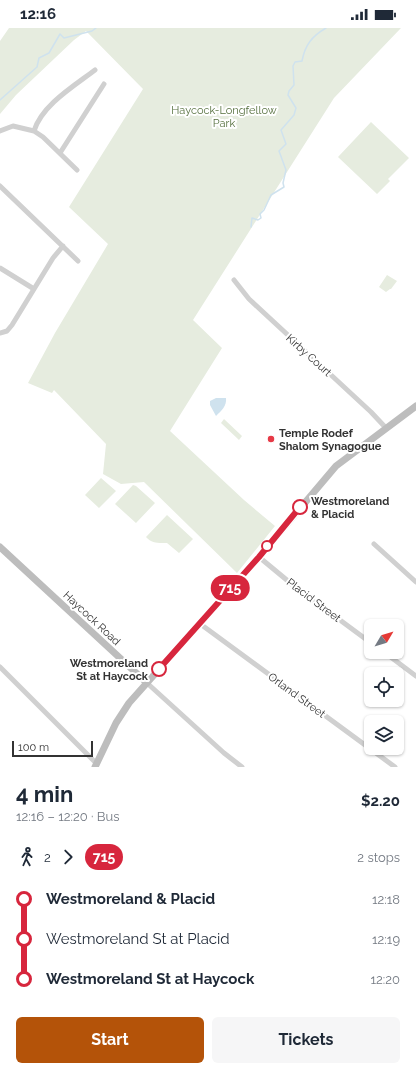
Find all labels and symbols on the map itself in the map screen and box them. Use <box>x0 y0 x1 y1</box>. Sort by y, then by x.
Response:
park label: Haycock-Longfellow Park <box>171 104 277 130</box>
street label: Kirby Court <box>283 332 334 379</box>
place label: Temple Rodef Shalom Synagogue <box>279 427 382 453</box>
marker: Temple Rodef Shalom Synagogue <box>266 434 276 444</box>
place label: Westmoreland & Placid <box>311 495 389 521</box>
marker: Westmoreland & Placid <box>292 499 308 515</box>
unlabelled marker <box>261 540 273 552</box>
line badge: 715 <box>207 575 253 601</box>
street label: Placid Street <box>284 576 344 625</box>
street label: Haycock Road <box>60 589 123 648</box>
north arrow <box>364 619 404 659</box>
place label: Westmoreland St at Haycock <box>70 657 149 683</box>
marker: Westmoreland St at Haycock <box>151 661 167 677</box>
street label: Orland Street <box>266 670 328 721</box>
scale bar <box>12 739 93 758</box>

